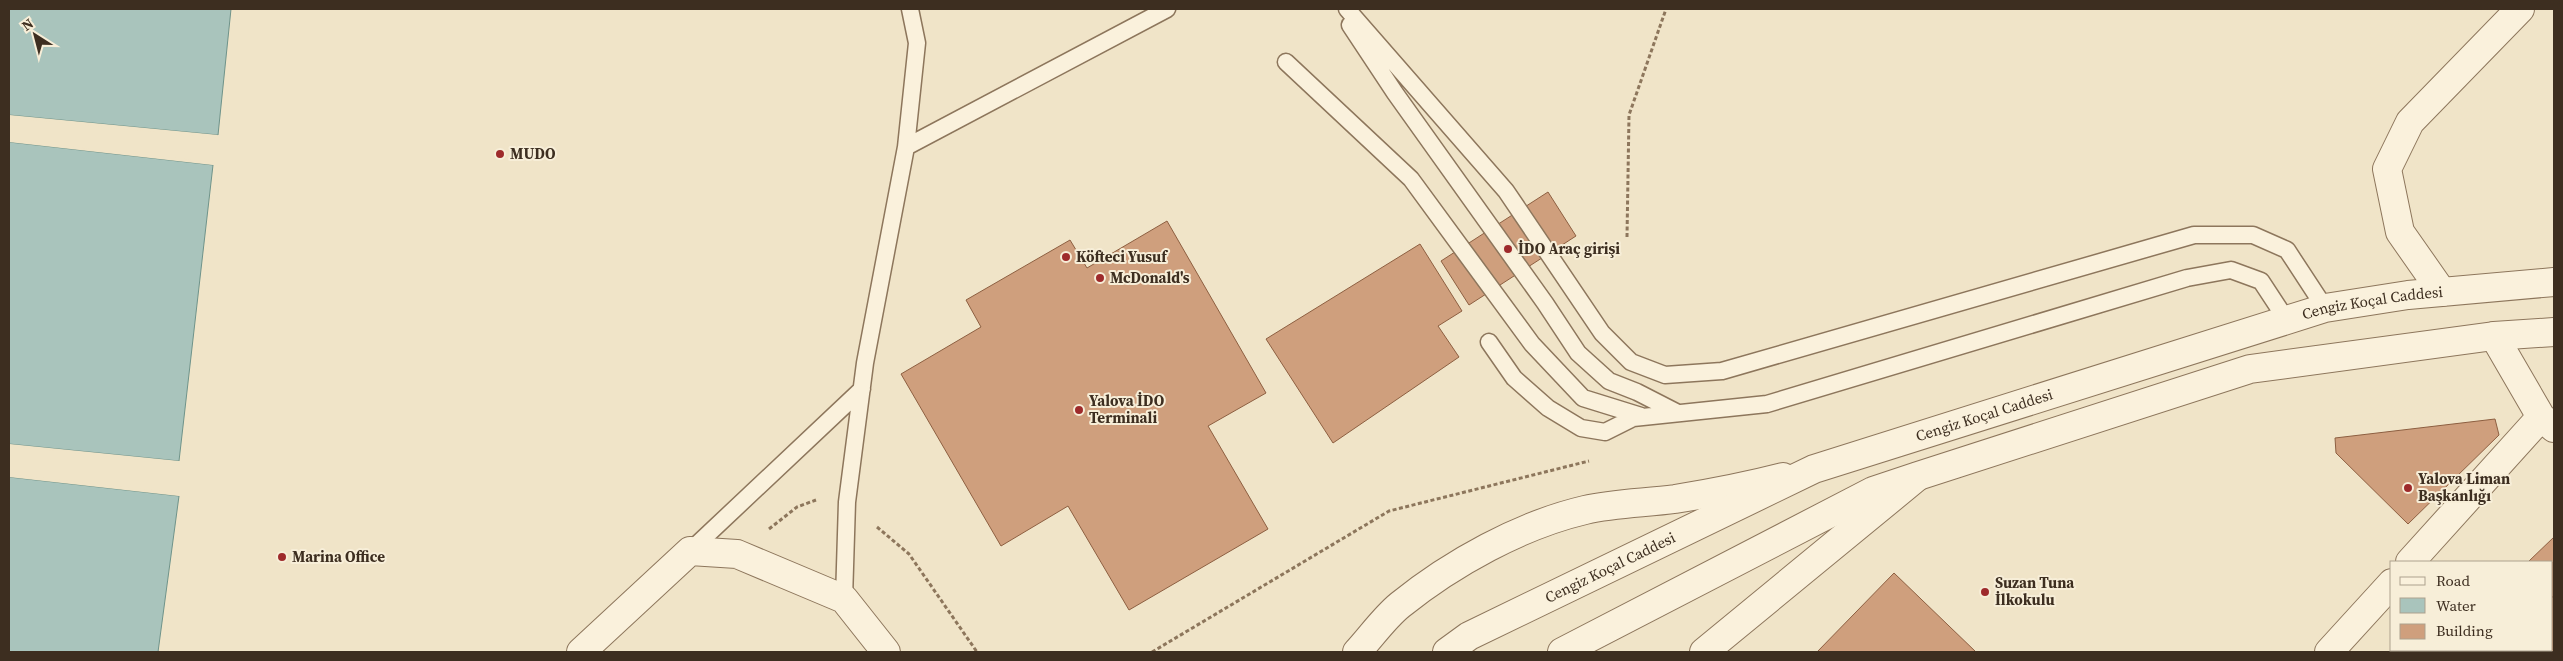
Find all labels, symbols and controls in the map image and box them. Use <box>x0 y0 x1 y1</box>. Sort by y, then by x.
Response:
north arrow <box>10 10 60 60</box>
text: N <box>17 13 37 36</box>
place label: MUDO <box>510 143 556 164</box>
marker: MUDO <box>494 148 506 160</box>
place label: İDO Araç girişi <box>1518 238 1620 259</box>
marker: İDO Araç girişi <box>1502 243 1514 255</box>
place label: Köfteci Yusuf <box>1076 246 1168 267</box>
marker: Köfteci Yusuf <box>1060 251 1072 263</box>
place label: McDonald's <box>1110 267 1190 288</box>
marker: McDonald's <box>1094 272 1106 284</box>
street label: Cengiz Koçal Caddesi <box>2299 281 2444 325</box>
street label: Cengiz Koçal Caddesi <box>1913 383 2055 446</box>
place label: Yalova İDO Terminali <box>1089 390 1165 428</box>
marker: Yalova İDO Terminali <box>1073 404 1085 416</box>
place label: Yalova Liman Başkanlığı <box>2418 468 2510 506</box>
marker: Yalova Liman Başkanlığı <box>2402 482 2414 494</box>
street label: Cengiz Koçal Caddesi <box>1541 527 1679 608</box>
place label: Marina Office <box>292 546 385 567</box>
marker: Marina Office <box>276 551 288 563</box>
legend <box>2390 561 2553 651</box>
text: Road <box>2436 570 2470 591</box>
place label: Suzan Tuna İlkokulu <box>1995 572 2075 610</box>
marker: Suzan Tuna İlkokulu <box>1979 586 1991 598</box>
text: Water <box>2436 595 2477 616</box>
text: Building <box>2436 620 2493 641</box>

